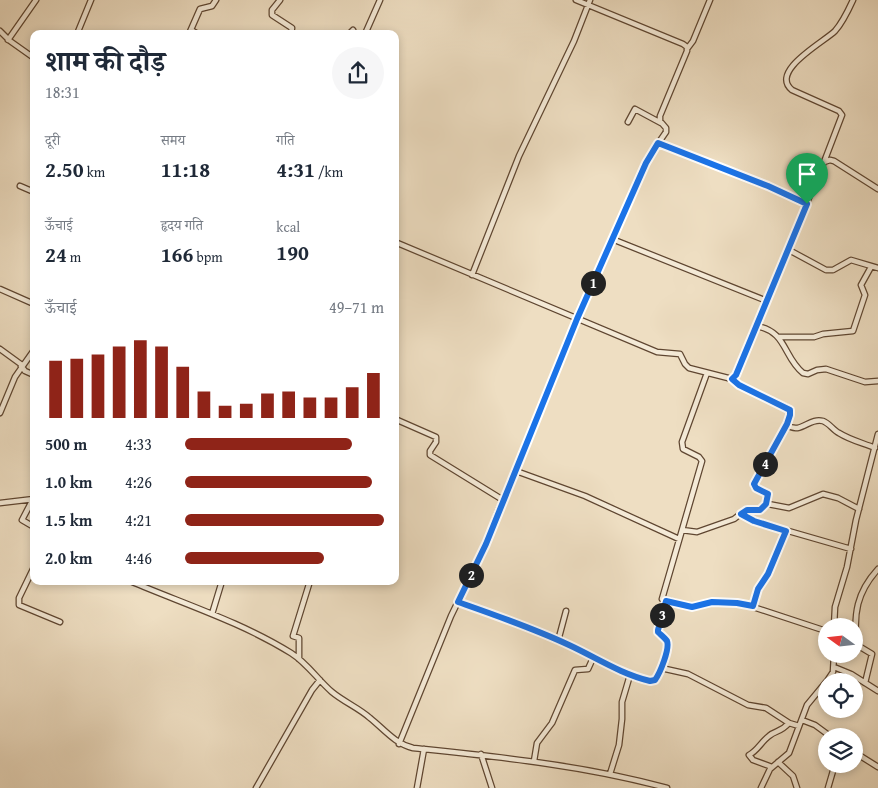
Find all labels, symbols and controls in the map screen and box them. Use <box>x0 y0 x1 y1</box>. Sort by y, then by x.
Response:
text: शाम की दौड़ <box>45 40 165 81</box>
button: share <box>332 47 384 99</box>
text: 18:31 <box>45 80 80 104</box>
text: दूरी <box>45 130 60 150</box>
text: समय <box>161 130 185 150</box>
text: गति <box>276 130 295 150</box>
pin <box>786 153 828 204</box>
text: 2.50 <box>45 154 84 185</box>
text: 11:18 <box>161 154 210 185</box>
text: 4:31 <box>276 154 315 185</box>
icon: arrive <box>793 160 821 188</box>
text: km <box>84 162 105 182</box>
text: /km <box>315 162 343 182</box>
text: ऊँचाई <box>45 215 73 235</box>
text: हृदय गति <box>161 215 203 235</box>
text: kcal <box>276 217 300 237</box>
text: 190 <box>276 237 309 268</box>
text: 24 <box>45 239 67 270</box>
text: 166 <box>161 239 193 270</box>
text: m <box>67 247 81 267</box>
text: bpm <box>193 247 223 267</box>
pin: 1 <box>580 270 606 296</box>
text: 1 <box>590 273 597 293</box>
text: ऊँचाई <box>45 295 77 319</box>
text: 49–71 m <box>329 295 384 319</box>
text: 500 m <box>45 432 87 456</box>
text: 4:33 <box>125 432 152 456</box>
pin: 4 <box>752 452 778 476</box>
text: 4 <box>762 454 769 474</box>
text: 1.0 km <box>45 470 92 494</box>
text: 4:26 <box>125 470 152 494</box>
text: 1.5 km <box>45 508 92 532</box>
text: 4:21 <box>125 508 152 532</box>
text: 2.0 km <box>45 546 92 570</box>
text: 4:46 <box>125 546 152 570</box>
pin: 2 <box>458 562 484 588</box>
text: 2 <box>468 565 475 585</box>
pin: 3 <box>650 602 674 628</box>
text: 3 <box>659 605 666 625</box>
north arrow <box>818 618 862 662</box>
map controls <box>818 618 863 773</box>
button: locate <box>818 673 863 718</box>
button: layers <box>818 728 863 773</box>

